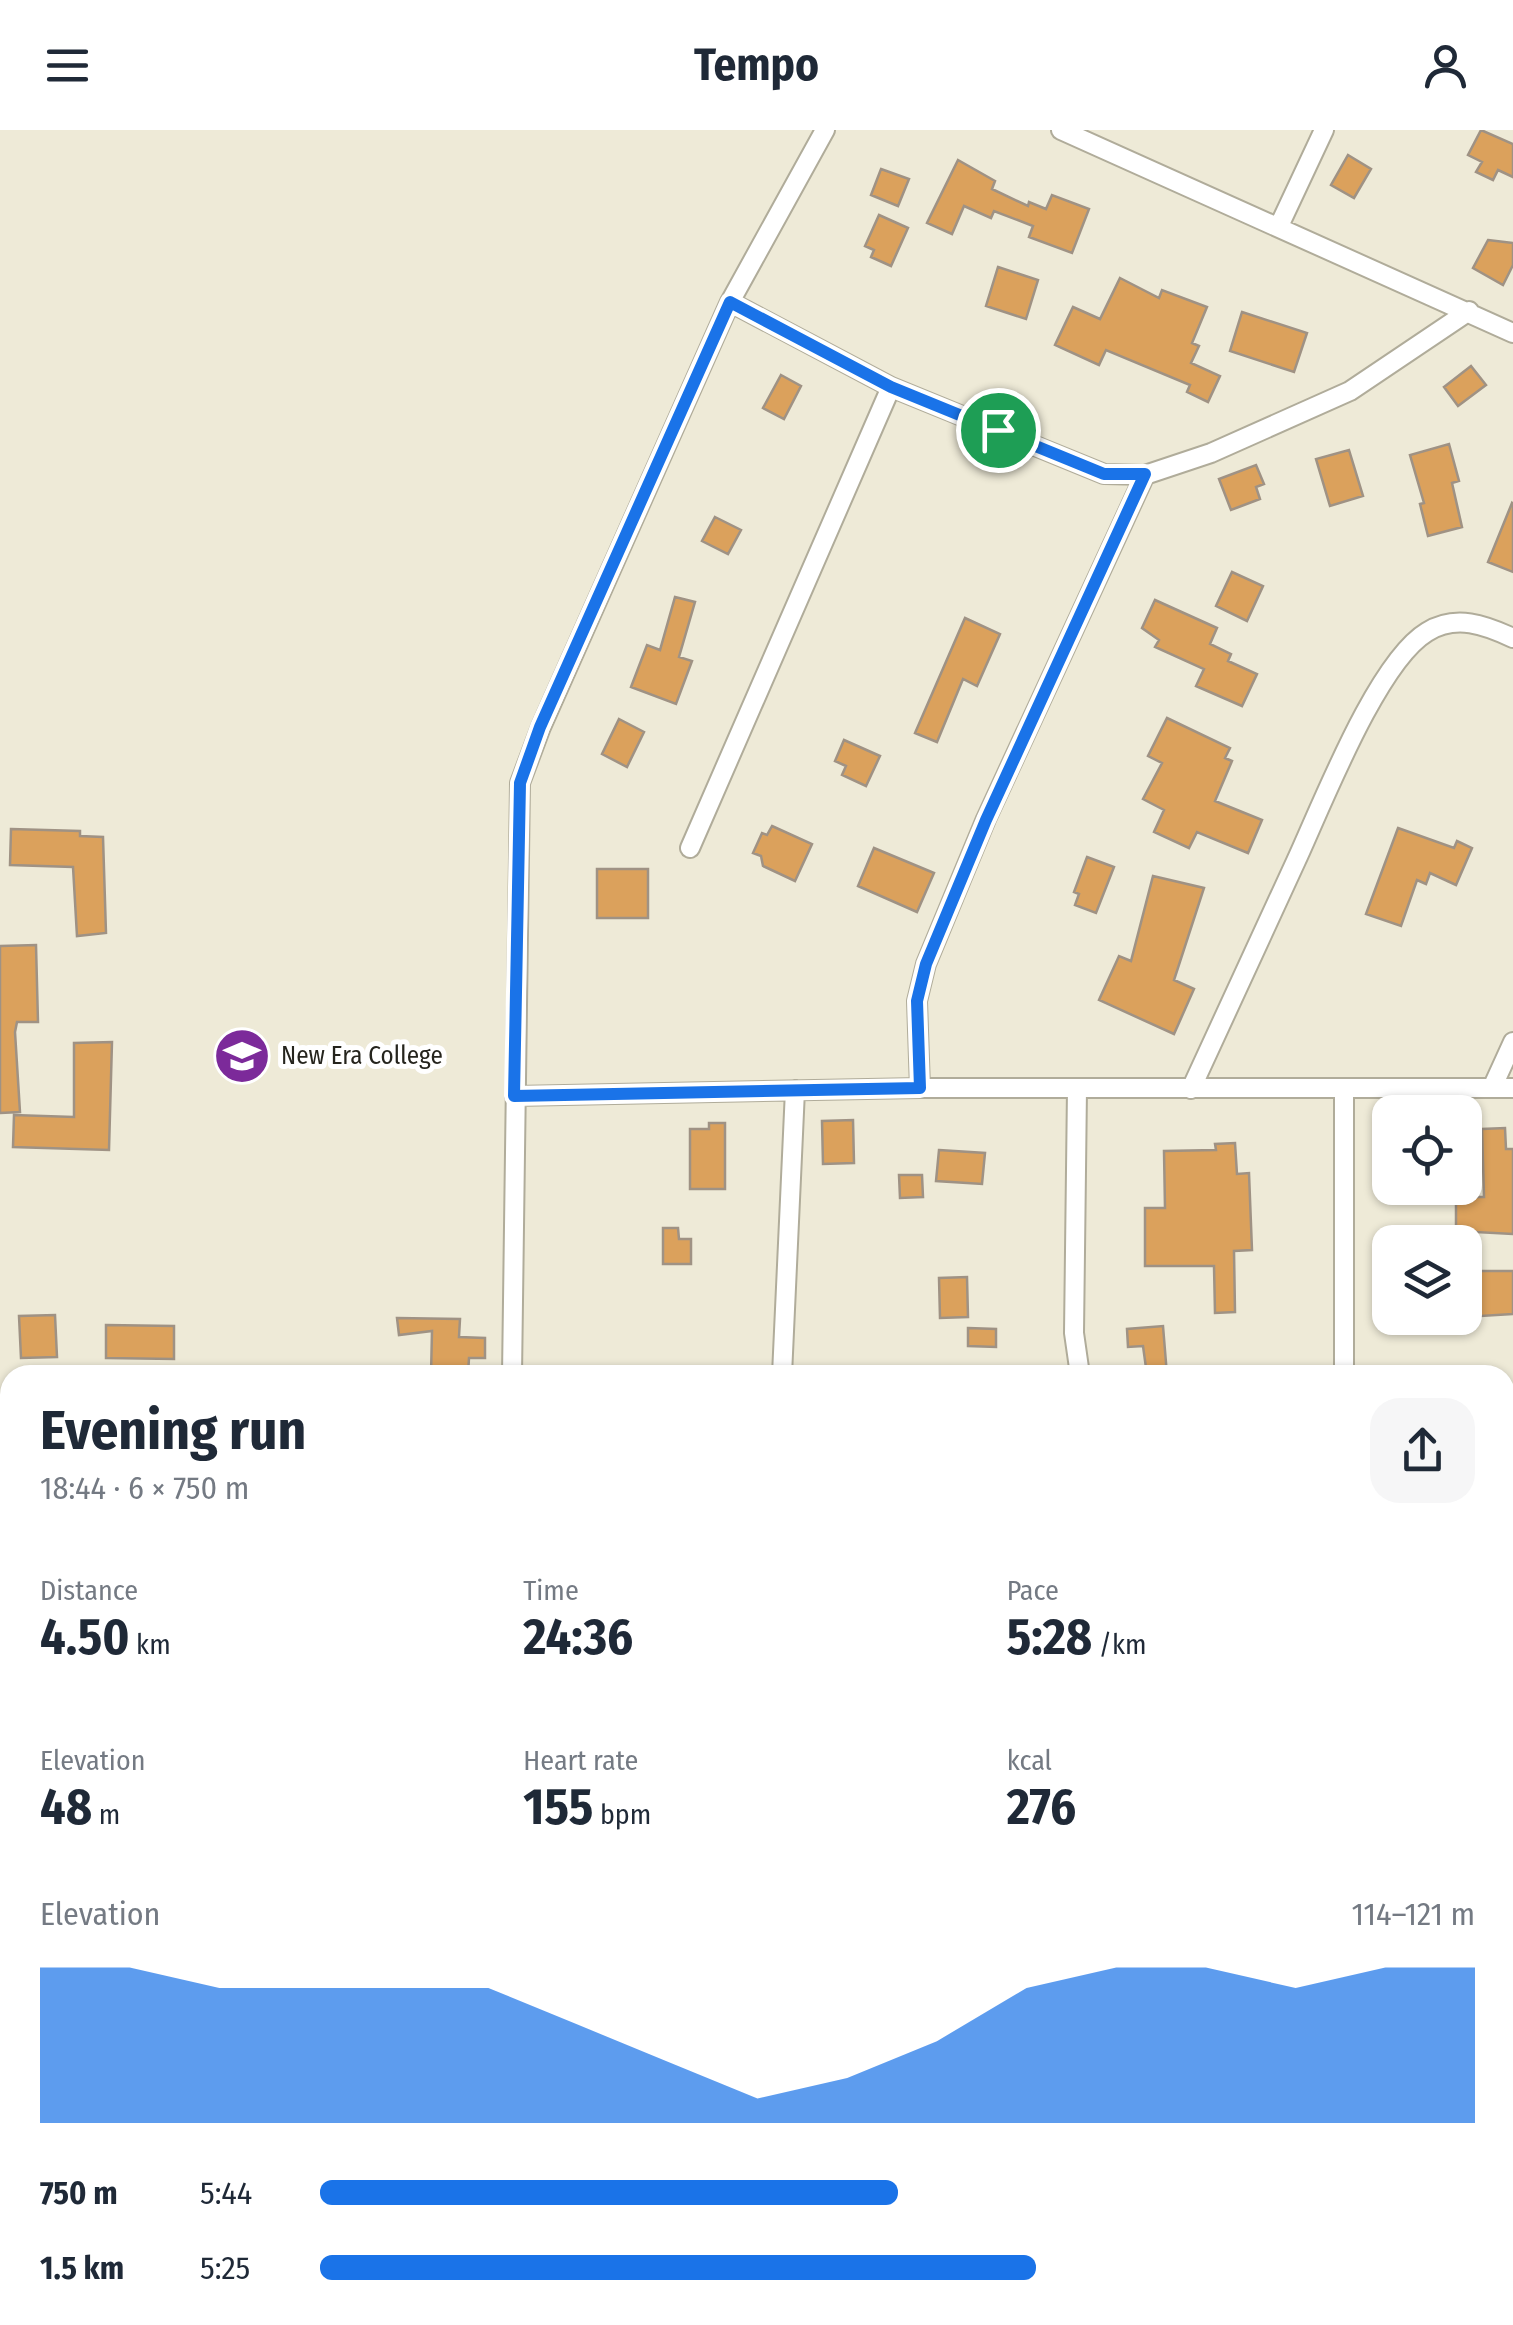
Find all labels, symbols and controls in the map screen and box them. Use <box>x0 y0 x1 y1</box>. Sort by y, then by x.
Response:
icon: menu <box>40 38 95 93</box>
text: Tempo <box>694 38 819 92</box>
icon: person <box>1418 38 1473 93</box>
pin <box>956 388 1041 473</box>
icon: arrive <box>971 403 1026 458</box>
school or university icon: New Era College <box>212 1026 272 1086</box>
place label: New Era College <box>281 1041 443 1071</box>
map controls <box>1372 1095 1482 1335</box>
button: locate <box>1372 1095 1482 1205</box>
button: layers <box>1372 1225 1482 1335</box>
text: Evening run <box>40 1398 306 1464</box>
button: share <box>1370 1398 1475 1503</box>
text: 18:44 · 6 × 750 m <box>40 1469 249 1507</box>
text: Distance <box>40 1574 138 1607</box>
text: Time <box>523 1574 579 1607</box>
text: Pace <box>1007 1574 1059 1607</box>
text: 4.50 <box>40 1607 130 1667</box>
text: 24:36 <box>523 1607 633 1667</box>
text: 5:28 <box>1007 1607 1092 1667</box>
text: km <box>130 1628 171 1661</box>
text: /km <box>1092 1628 1146 1661</box>
text: Elevation <box>40 1744 145 1777</box>
text: Heart rate <box>523 1744 638 1777</box>
text: kcal <box>1007 1744 1052 1777</box>
text: 48 <box>40 1777 92 1837</box>
text: 155 <box>523 1777 593 1837</box>
text: 276 <box>1007 1777 1076 1837</box>
text: m <box>92 1798 120 1831</box>
text: bpm <box>593 1798 651 1831</box>
text: Elevation <box>40 1895 160 1933</box>
text: 114–121 m <box>1352 1895 1475 1933</box>
text: 750 m <box>40 2174 118 2212</box>
text: 5:44 <box>200 2174 252 2212</box>
text: 1.5 km <box>40 2249 124 2287</box>
text: 5:25 <box>200 2249 250 2287</box>

